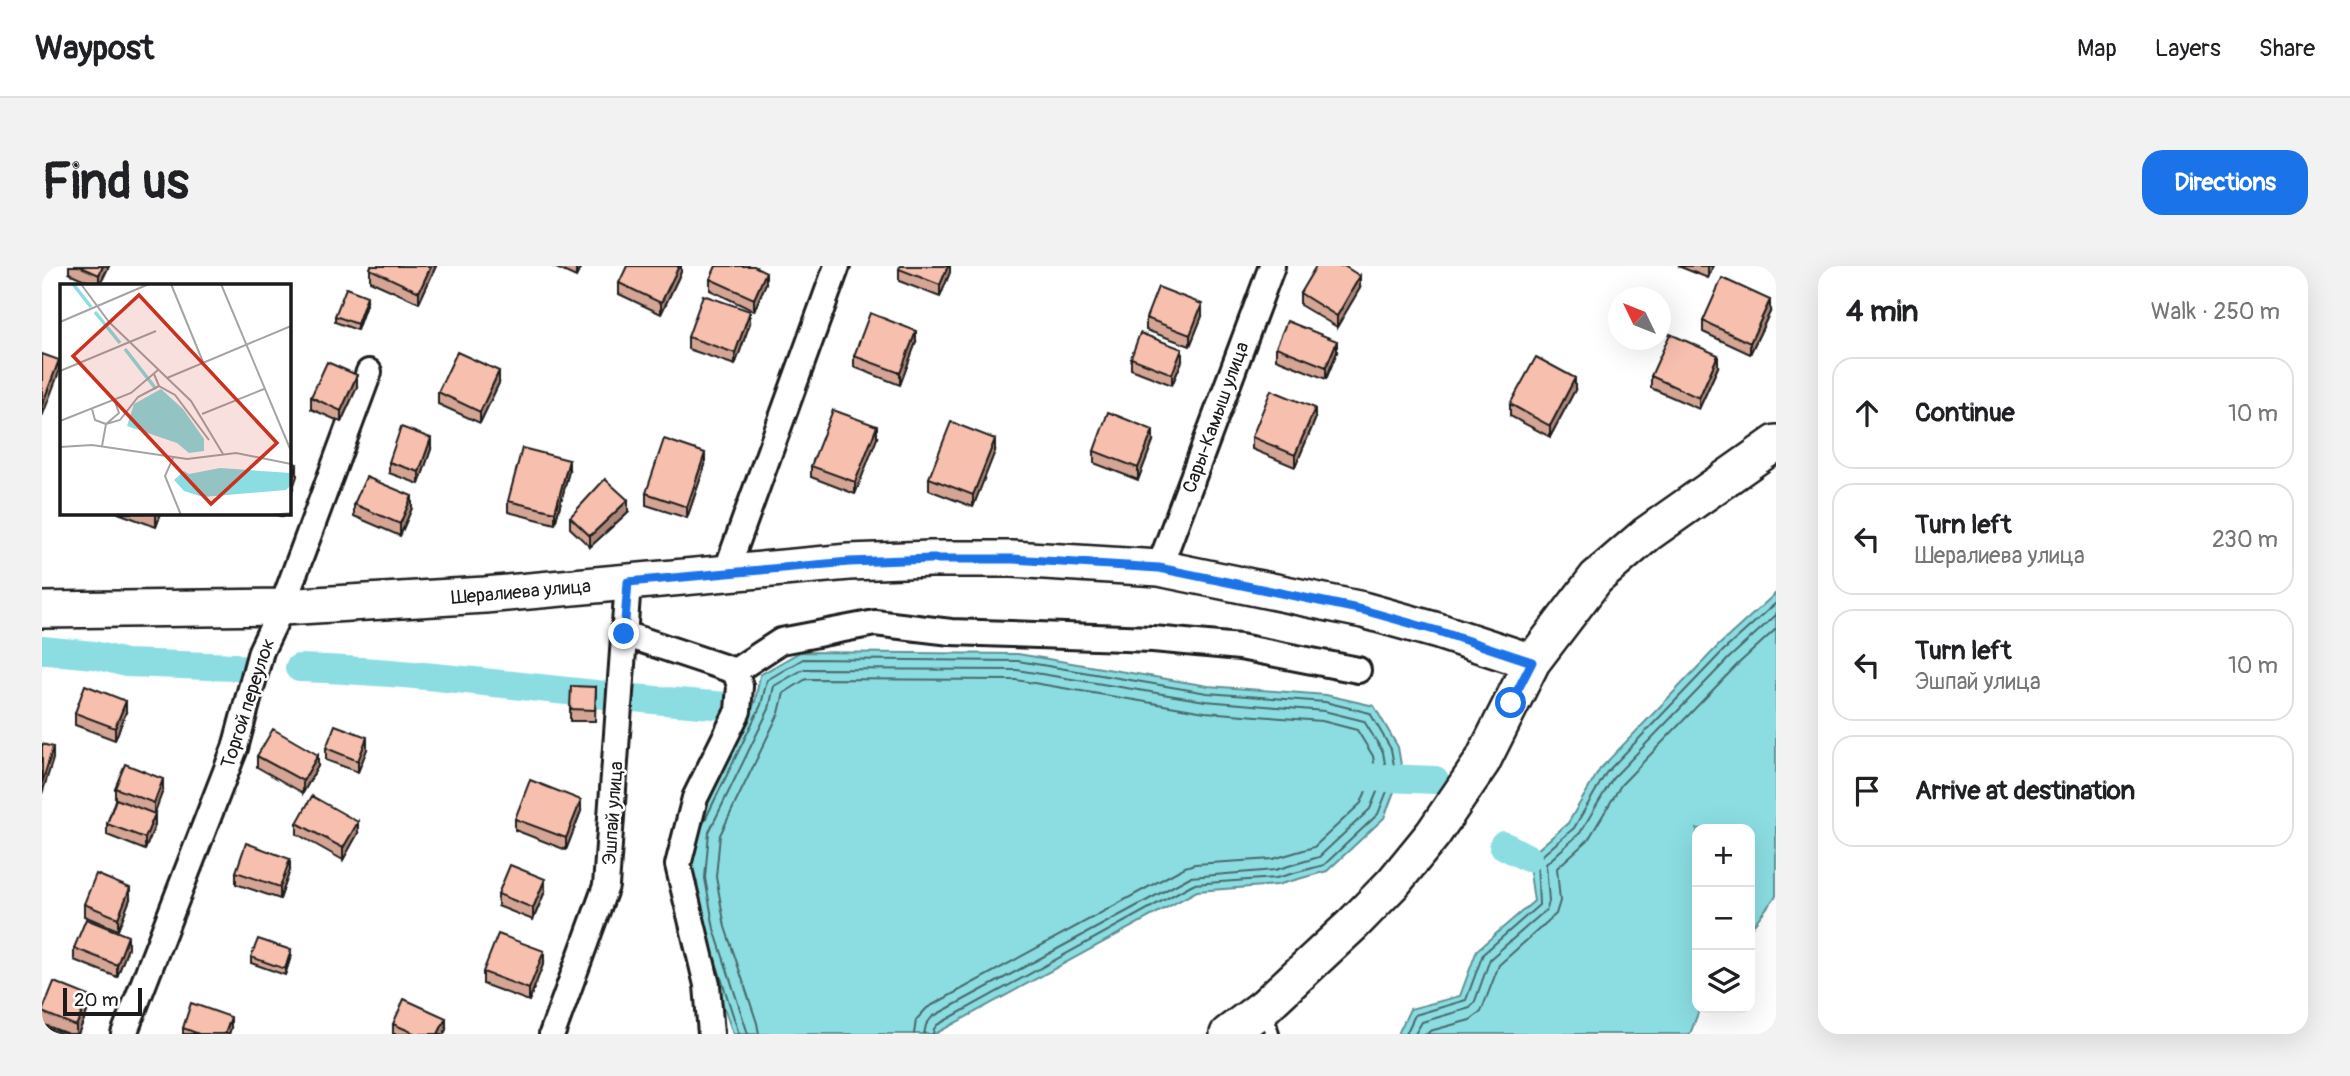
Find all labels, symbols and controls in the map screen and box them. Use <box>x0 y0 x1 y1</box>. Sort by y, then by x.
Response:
text: Waypost <box>35 28 154 69</box>
text: Map <box>2077 34 2117 63</box>
text: Layers <box>2155 34 2221 63</box>
text: Share <box>2259 34 2315 63</box>
button: Directions <box>2142 150 2308 215</box>
text: Find us <box>42 152 189 213</box>
inset map <box>60 284 290 514</box>
north arrow <box>1608 287 1671 350</box>
text: 4 min <box>1846 293 1919 330</box>
text: Walk · 250 m <box>2151 297 2280 326</box>
street label: Сары-Камыш улица <box>1177 338 1254 496</box>
icon: ahead <box>1848 394 1886 432</box>
text: Continue <box>1915 397 2015 429</box>
text: 10 m <box>2228 399 2278 428</box>
text: Turn left <box>1915 509 2011 541</box>
icon: left <box>1848 520 1886 558</box>
text: 230 m <box>2212 525 2278 554</box>
text: Шералиева улица <box>1915 541 2085 570</box>
street label: Шералиева улица <box>450 574 592 610</box>
route end <box>608 618 639 649</box>
street label: Торгой переулок <box>216 635 280 771</box>
text: Turn left <box>1915 635 2011 667</box>
icon: left <box>1848 646 1886 684</box>
text: 10 m <box>2228 651 2278 680</box>
text: Эшпай улица <box>1915 667 2041 696</box>
route start <box>1495 687 1526 718</box>
street label: Эшпай улица <box>597 760 629 866</box>
icon: arrive <box>1848 772 1886 810</box>
text: Arrive at destination <box>1915 775 2135 807</box>
map controls <box>1692 824 1755 1013</box>
button: + <box>1692 824 1755 887</box>
button: − <box>1692 887 1755 950</box>
button: layers <box>1692 950 1755 1013</box>
scale bar <box>63 985 142 1017</box>
text: 20 m <box>74 988 119 1012</box>

